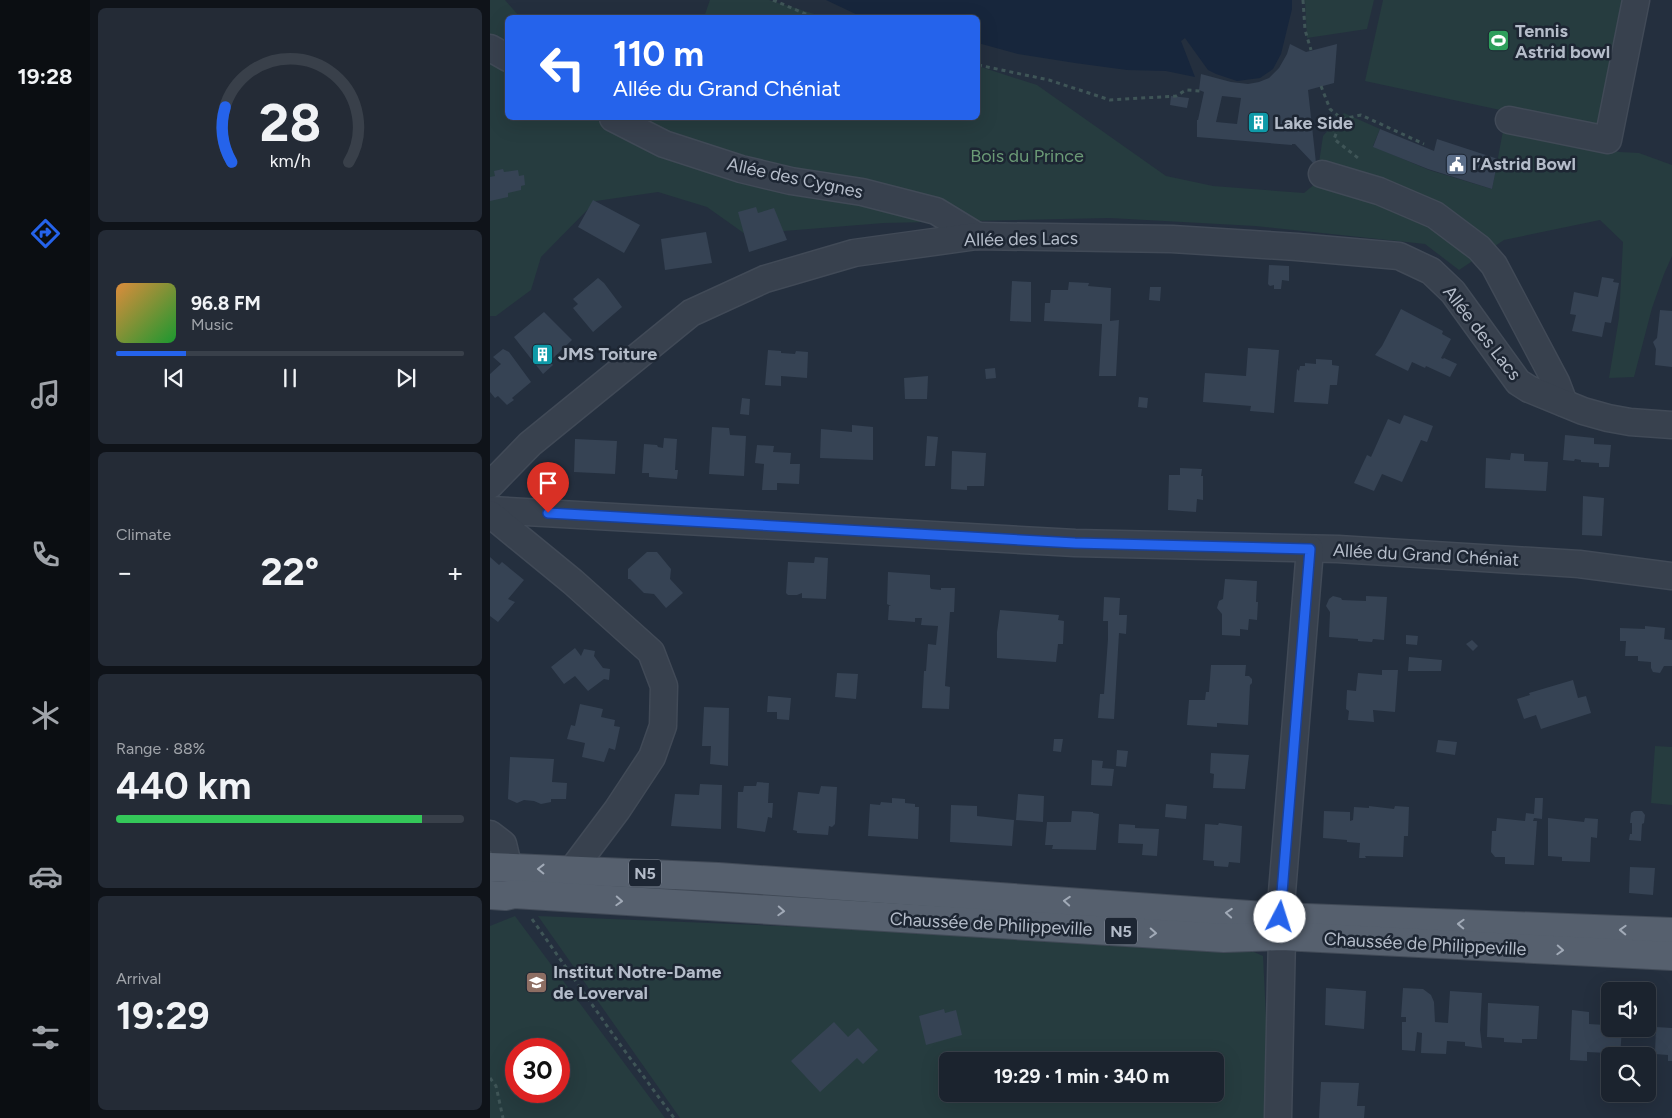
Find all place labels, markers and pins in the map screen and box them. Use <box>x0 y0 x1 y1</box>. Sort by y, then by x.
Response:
place label: Tennis Astrid bowl <box>1515 20 1610 63</box>
sports icon: Tennis Astrid bowl <box>1487 29 1511 53</box>
building icon: Lake Side <box>1246 111 1270 135</box>
place label: Lake Side <box>1274 112 1353 134</box>
public building icon: l’Astrid Bowl <box>1444 152 1468 176</box>
place label: l’Astrid Bowl <box>1472 153 1576 175</box>
building icon: JMS Toiture <box>530 342 554 366</box>
place label: JMS Toiture <box>558 343 657 365</box>
pin <box>527 462 569 513</box>
place label: Institut Notre-Dame de Loverval <box>553 961 721 1004</box>
school or university icon: Institut Notre-Dame de Loverval <box>525 970 549 994</box>

